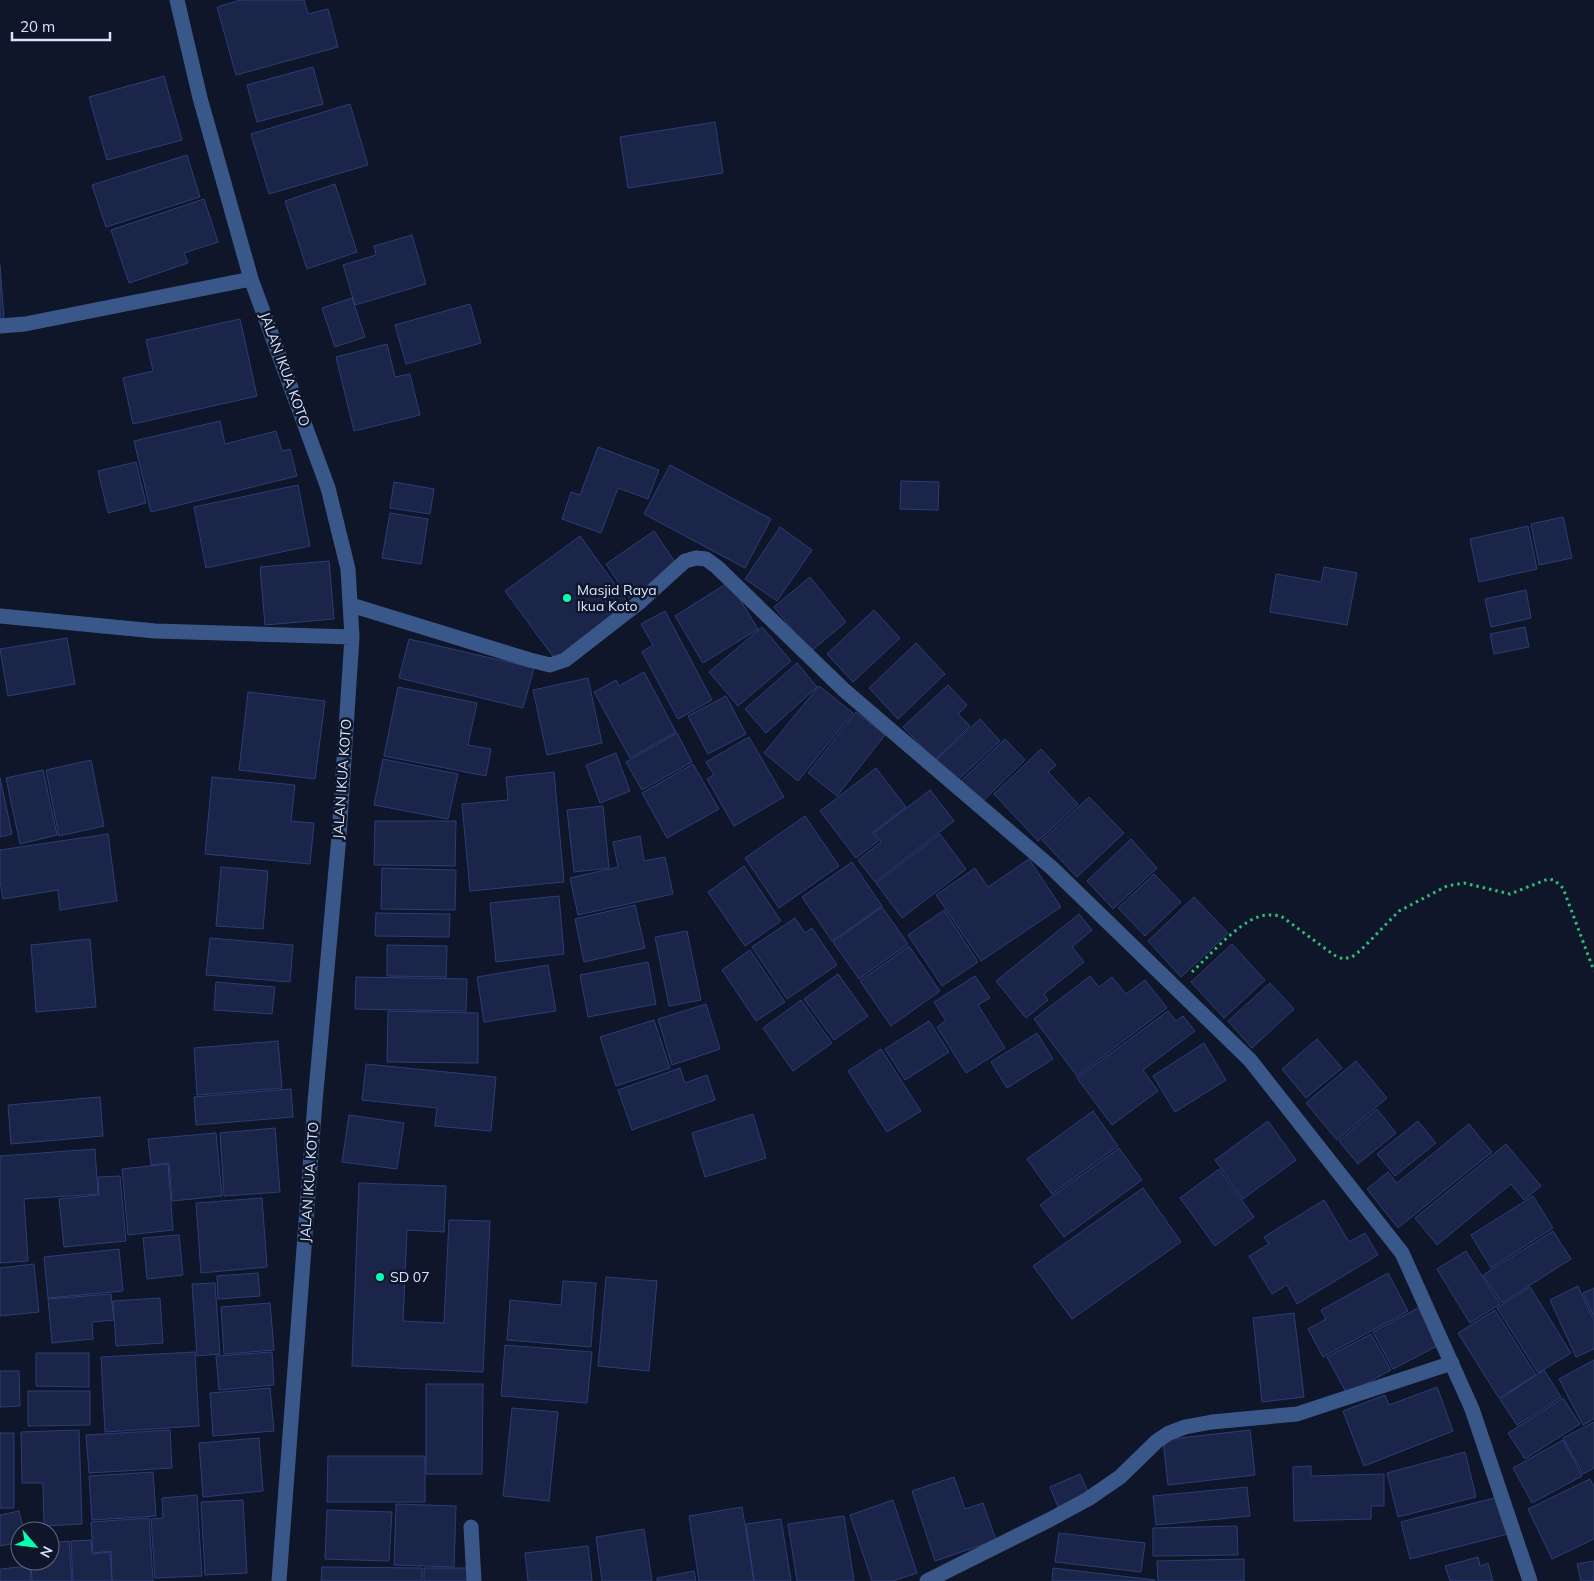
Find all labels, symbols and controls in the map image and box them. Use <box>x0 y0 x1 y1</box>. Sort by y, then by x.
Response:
scale bar <box>12 10 110 42</box>
text: 20 m <box>20 17 55 36</box>
street label: JALAN IKUA KOTO <box>256 309 314 429</box>
place label: Masjid Raya Ikua Koto <box>577 581 657 615</box>
marker: Masjid Raya Ikua Koto <box>561 592 573 604</box>
street label: JALAN IKUA KOTO <box>329 718 355 840</box>
street label: JALAN IKUA KOTO <box>296 1121 322 1243</box>
place label: SD 07 <box>390 1268 430 1286</box>
marker: SD 07 <box>374 1271 386 1283</box>
north arrow <box>10 1521 60 1571</box>
text: N <box>36 1543 57 1561</box>

